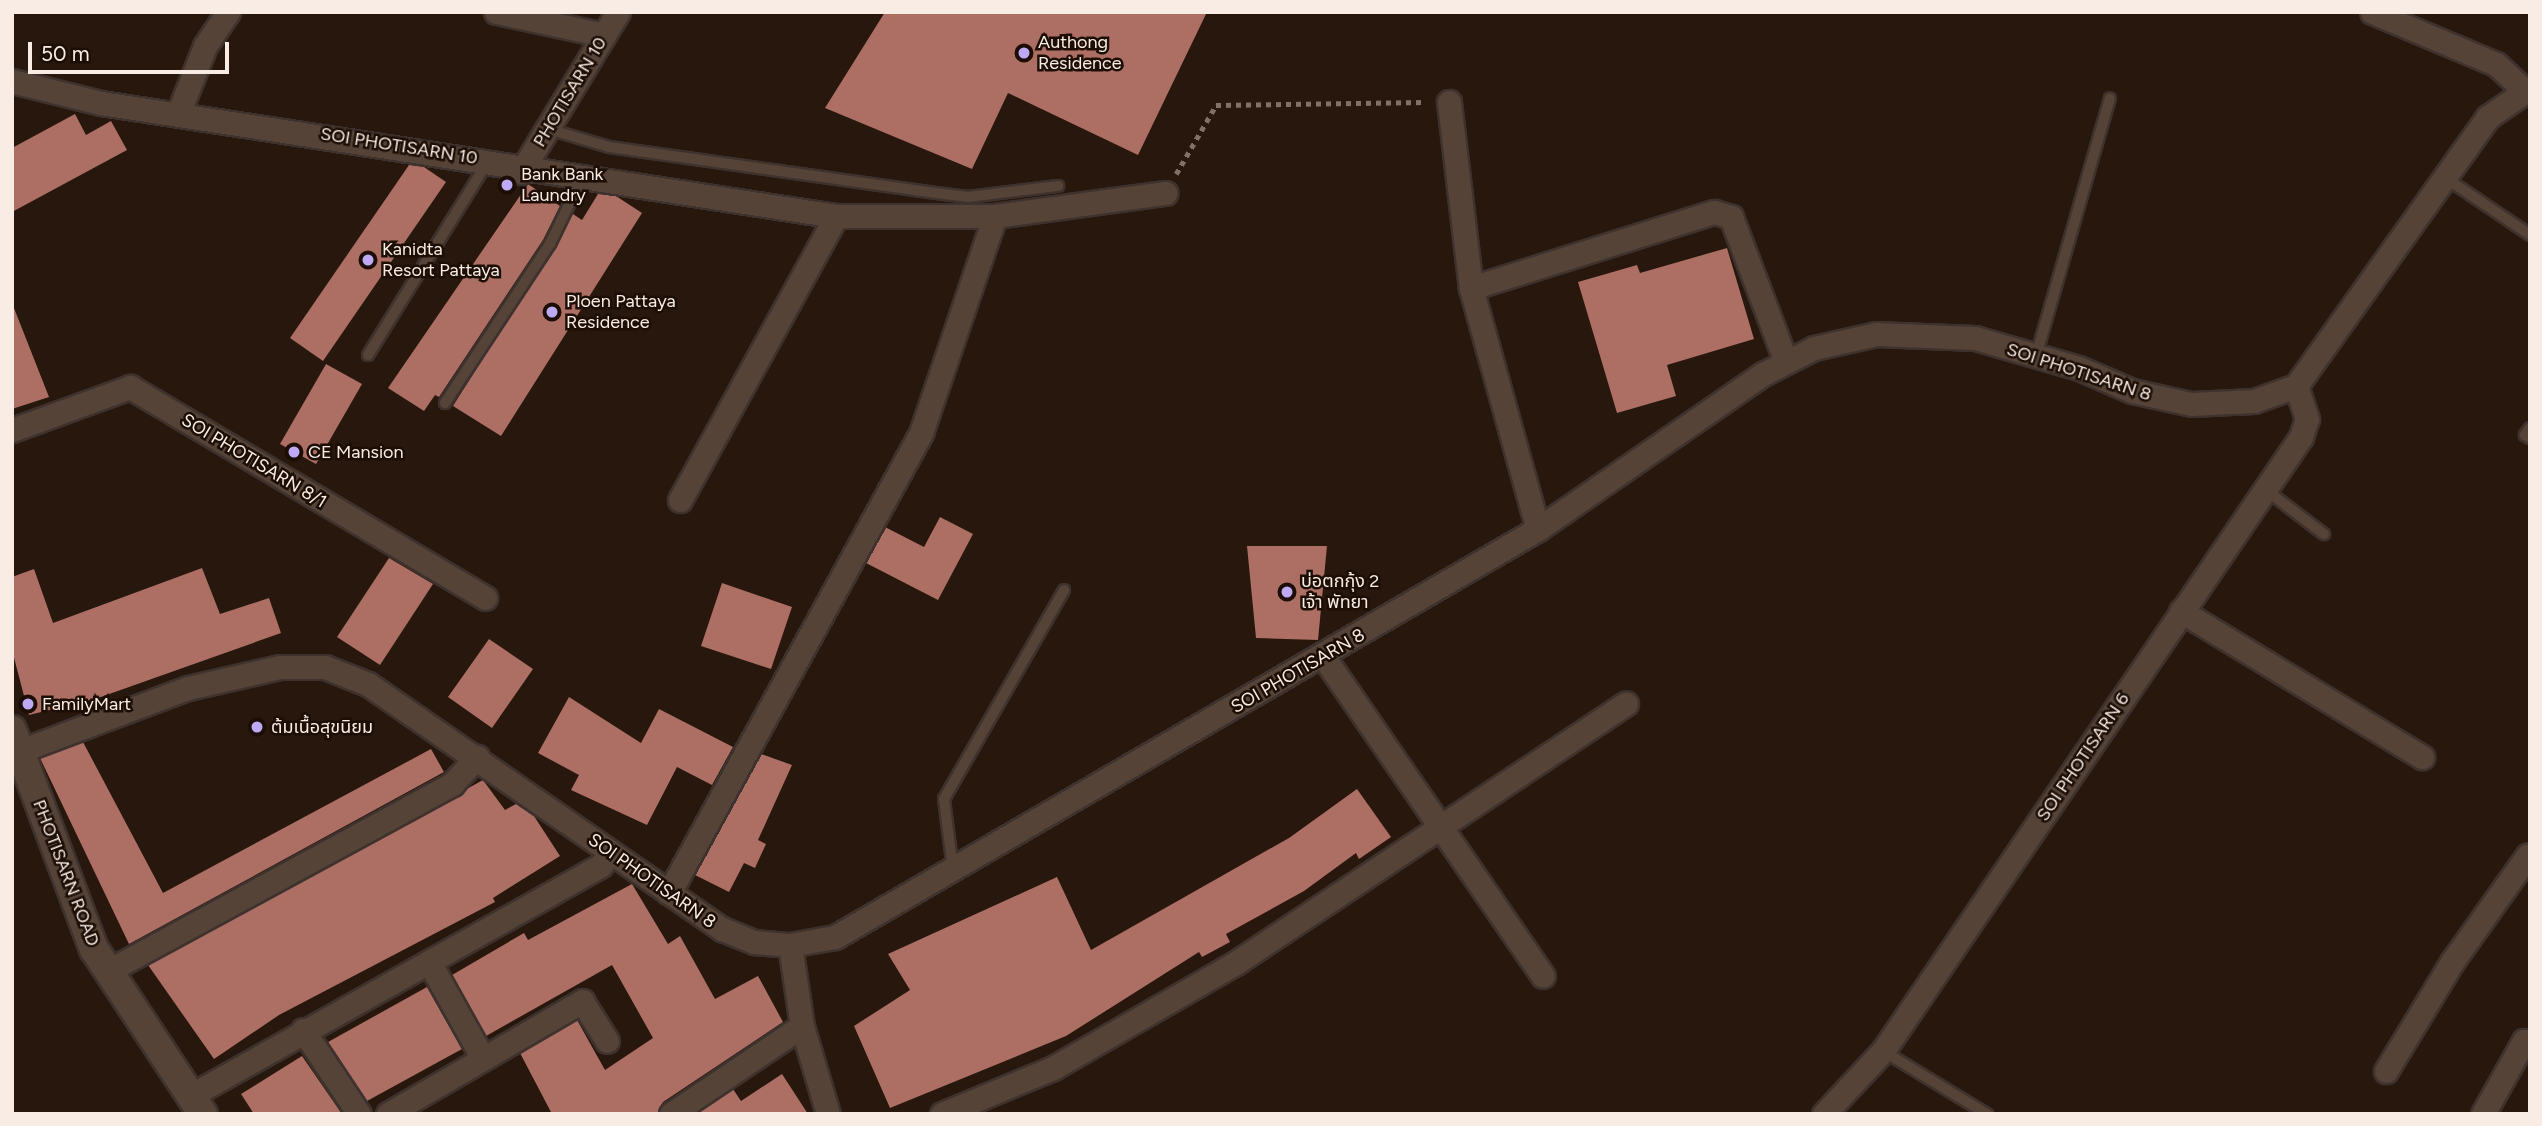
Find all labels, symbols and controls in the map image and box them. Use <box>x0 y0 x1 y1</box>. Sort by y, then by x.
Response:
scale bar <box>32 28 233 72</box>
place label: Authong Residence <box>1038 32 1122 74</box>
street label: PHOTISARN 10 <box>529 33 611 151</box>
text: 50 m <box>41 41 90 66</box>
marker: Authong Residence <box>1016 45 1032 61</box>
street label: SOI PHOTISARN 10 <box>319 123 479 169</box>
place label: Bank Bank Laundry <box>521 164 603 206</box>
marker: Bank Bank Laundry <box>499 177 515 193</box>
place label: Kanidta Resort Pattaya <box>382 239 500 282</box>
marker: Kanidta Resort Pattaya <box>360 252 376 268</box>
place label: Ploen Pattaya Residence <box>566 291 676 334</box>
marker: Ploen Pattaya Residence <box>544 304 560 320</box>
street label: SOI PHOTISARN 8 <box>2004 338 2154 406</box>
street label: SOI PHOTISARN 8/1 <box>178 409 330 513</box>
place label: CE Mansion <box>308 441 404 463</box>
marker: CE Mansion <box>286 444 302 460</box>
place label: บ่อตกกุ้ง 2 เจ้า พัทยา <box>1301 571 1379 614</box>
marker: บ่อตกกุ้ง 2 เจ้า พัทยา <box>1279 584 1295 600</box>
street label: SOI PHOTISARN 8 <box>1227 624 1369 718</box>
street label: SOI PHOTISARN 6 <box>2032 689 2134 825</box>
place label: FamilyMart <box>42 693 131 715</box>
marker: FamilyMart <box>20 696 36 712</box>
place label: ต้มเนื้อสุขนิยม <box>271 716 373 738</box>
marker: ต้มเนื้อสุขนิยม <box>249 719 265 735</box>
street label: PHOTISARN ROAD <box>28 797 104 949</box>
street label: SOI PHOTISARN 8 <box>584 829 720 933</box>

